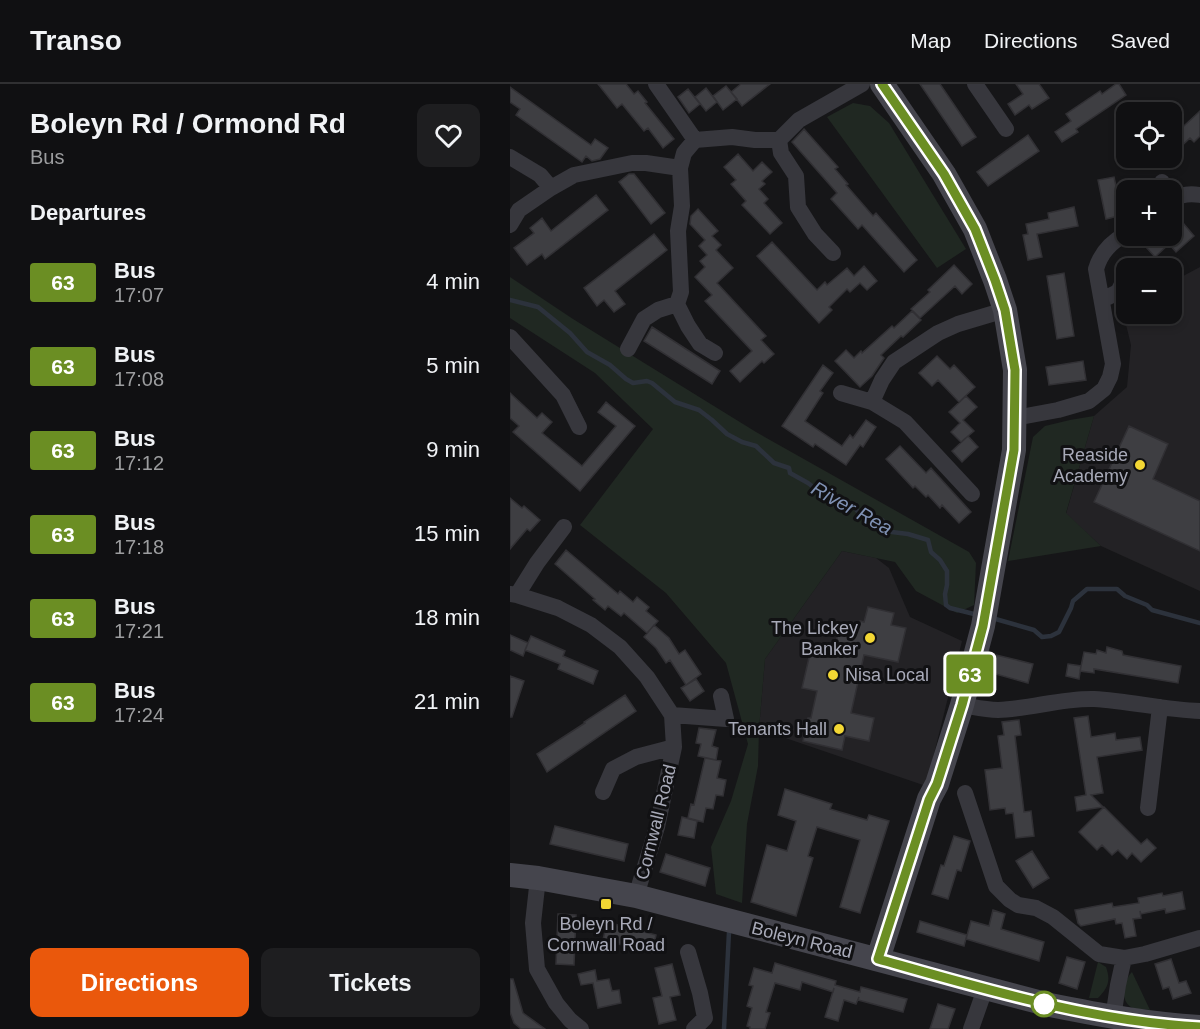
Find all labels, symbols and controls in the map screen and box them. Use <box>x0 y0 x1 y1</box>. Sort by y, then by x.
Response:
text: Transo <box>30 25 122 56</box>
text: Map <box>910 29 951 52</box>
text: Directions <box>984 29 1077 52</box>
text: Saved <box>1110 29 1170 52</box>
map controls <box>1116 102 1182 324</box>
button: locate <box>1116 102 1182 168</box>
button: heart <box>417 104 480 167</box>
text: Boleyn Rd / Ormond Rd <box>30 108 346 139</box>
text: Bus <box>30 146 64 168</box>
button: + <box>1116 180 1182 246</box>
text: Departures <box>30 200 146 225</box>
text: Bus <box>114 258 156 283</box>
button: − <box>1116 258 1182 324</box>
text: 4 min <box>426 269 480 294</box>
text: 63 <box>51 271 75 294</box>
text: 17:07 <box>114 284 164 306</box>
text: Bus <box>114 342 156 367</box>
text: 5 min <box>426 353 480 378</box>
text: 63 <box>51 355 75 378</box>
text: 17:08 <box>114 368 164 390</box>
text: Bus <box>114 426 156 451</box>
text: 9 min <box>426 437 480 462</box>
text: 63 <box>51 439 75 462</box>
place label: Reaside Academy <box>1053 445 1128 486</box>
text: 17:12 <box>114 452 164 474</box>
marker: Reaside Academy <box>1133 458 1147 472</box>
water label: River Rea <box>808 477 896 539</box>
text: Bus <box>114 510 156 535</box>
text: 15 min <box>414 521 480 546</box>
text: 63 <box>51 523 75 546</box>
text: 17:18 <box>114 536 164 558</box>
text: Bus <box>114 594 156 619</box>
text: 18 min <box>414 605 480 630</box>
text: 63 <box>51 607 75 630</box>
place label: The Lickey Banker <box>771 618 858 659</box>
text: 17:21 <box>114 620 164 642</box>
marker: The Lickey Banker <box>863 631 877 645</box>
line badge: 63 <box>943 654 997 694</box>
text: 63 <box>958 663 982 686</box>
place label: Nisa Local <box>845 665 929 685</box>
marker: Nisa Local <box>826 668 840 682</box>
text: Bus <box>114 678 156 703</box>
text: 21 min <box>414 689 480 714</box>
text: 63 <box>51 691 75 714</box>
text: 17:24 <box>114 704 164 726</box>
place label: Tenants Hall <box>728 719 827 739</box>
marker: Tenants Hall <box>832 722 846 736</box>
street label: Cornwall Road <box>632 762 680 882</box>
marker: Boleyn Rd / Cornwall Road <box>599 897 613 911</box>
place label: Boleyn Rd / Cornwall Road <box>547 914 665 955</box>
street label: Boleyn Road <box>750 918 854 962</box>
button: Directions <box>30 948 249 1017</box>
button: Tickets <box>261 948 480 1017</box>
unlabelled marker <box>1031 991 1057 1017</box>

